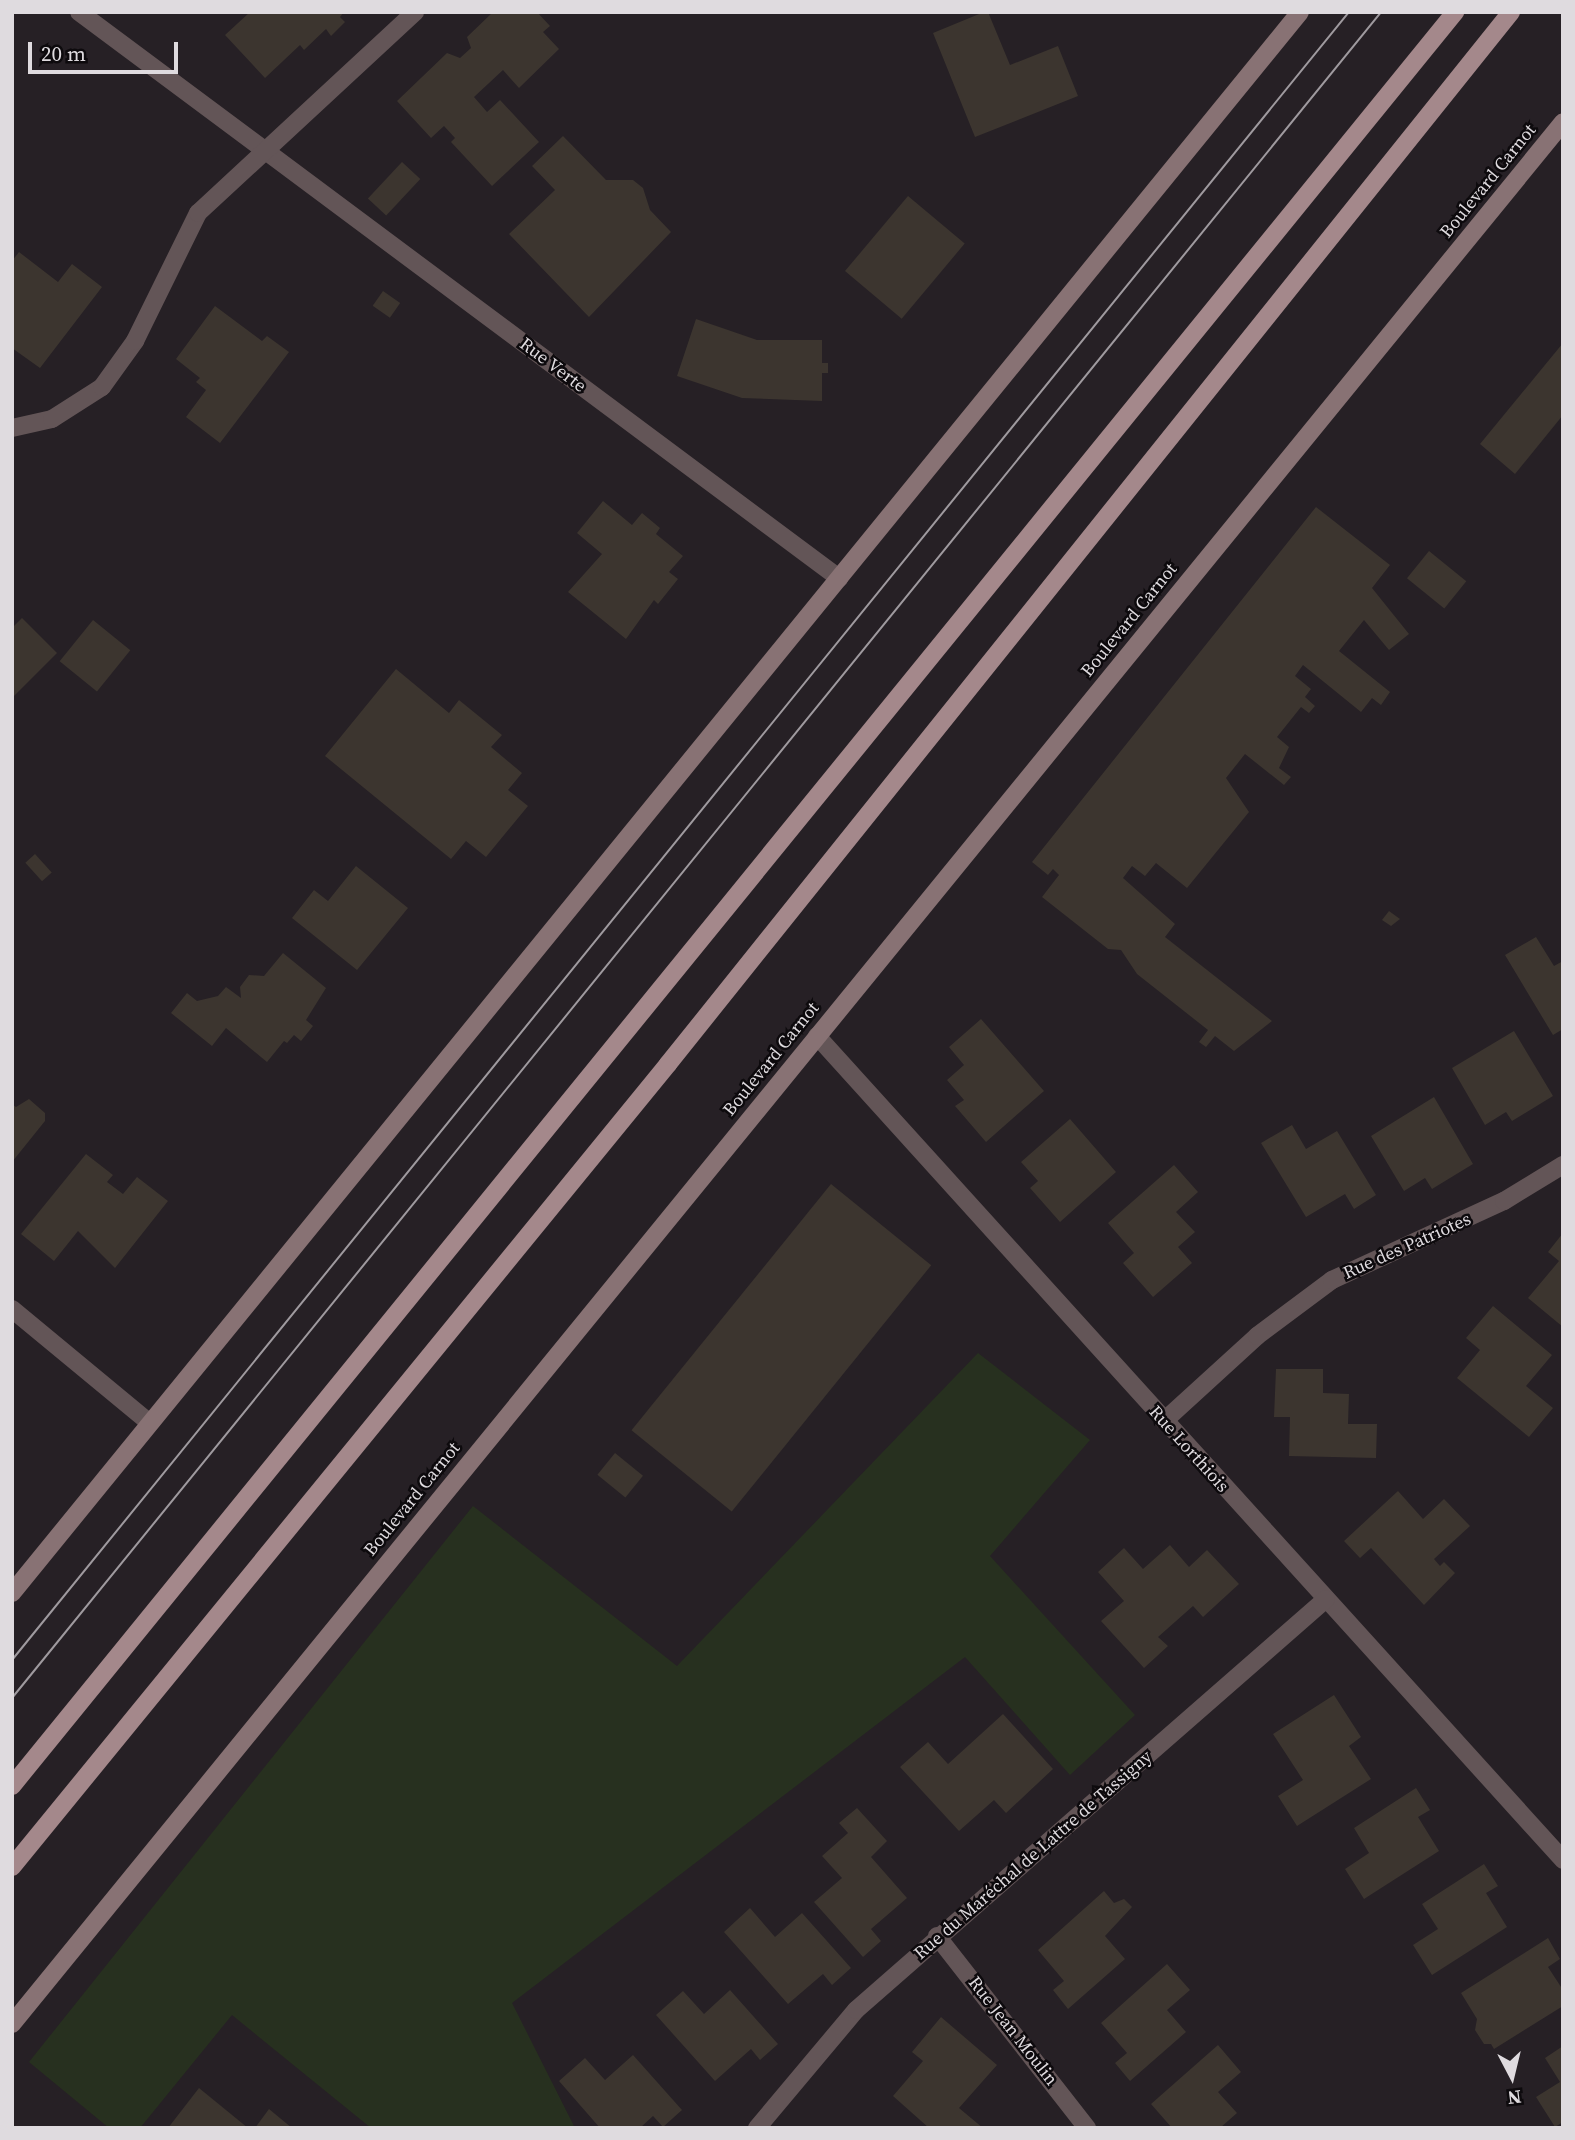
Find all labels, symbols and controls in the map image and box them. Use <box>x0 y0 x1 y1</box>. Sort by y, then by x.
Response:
scale bar <box>32 28 182 72</box>
text: 20 m <box>41 39 86 68</box>
street label: Boulevard Carnot <box>1436 120 1540 242</box>
street label: Rue Verte <box>515 333 591 397</box>
street label: Boulevard Carnot <box>1077 559 1181 681</box>
street label: Boulevard Carnot <box>719 998 823 1120</box>
street label: Rue des Patriotes <box>1340 1208 1474 1284</box>
street label: Rue Lorthiois <box>1145 1401 1233 1497</box>
street label: Boulevard Carnot <box>360 1438 464 1560</box>
street label: Rue du Maréchal de Lattre de Tassigny <box>909 1746 1157 1964</box>
street label: Rue Jean Moulin <box>964 1972 1062 2090</box>
north arrow <box>1477 2042 1547 2112</box>
text: N <box>1506 2084 1523 2112</box>

